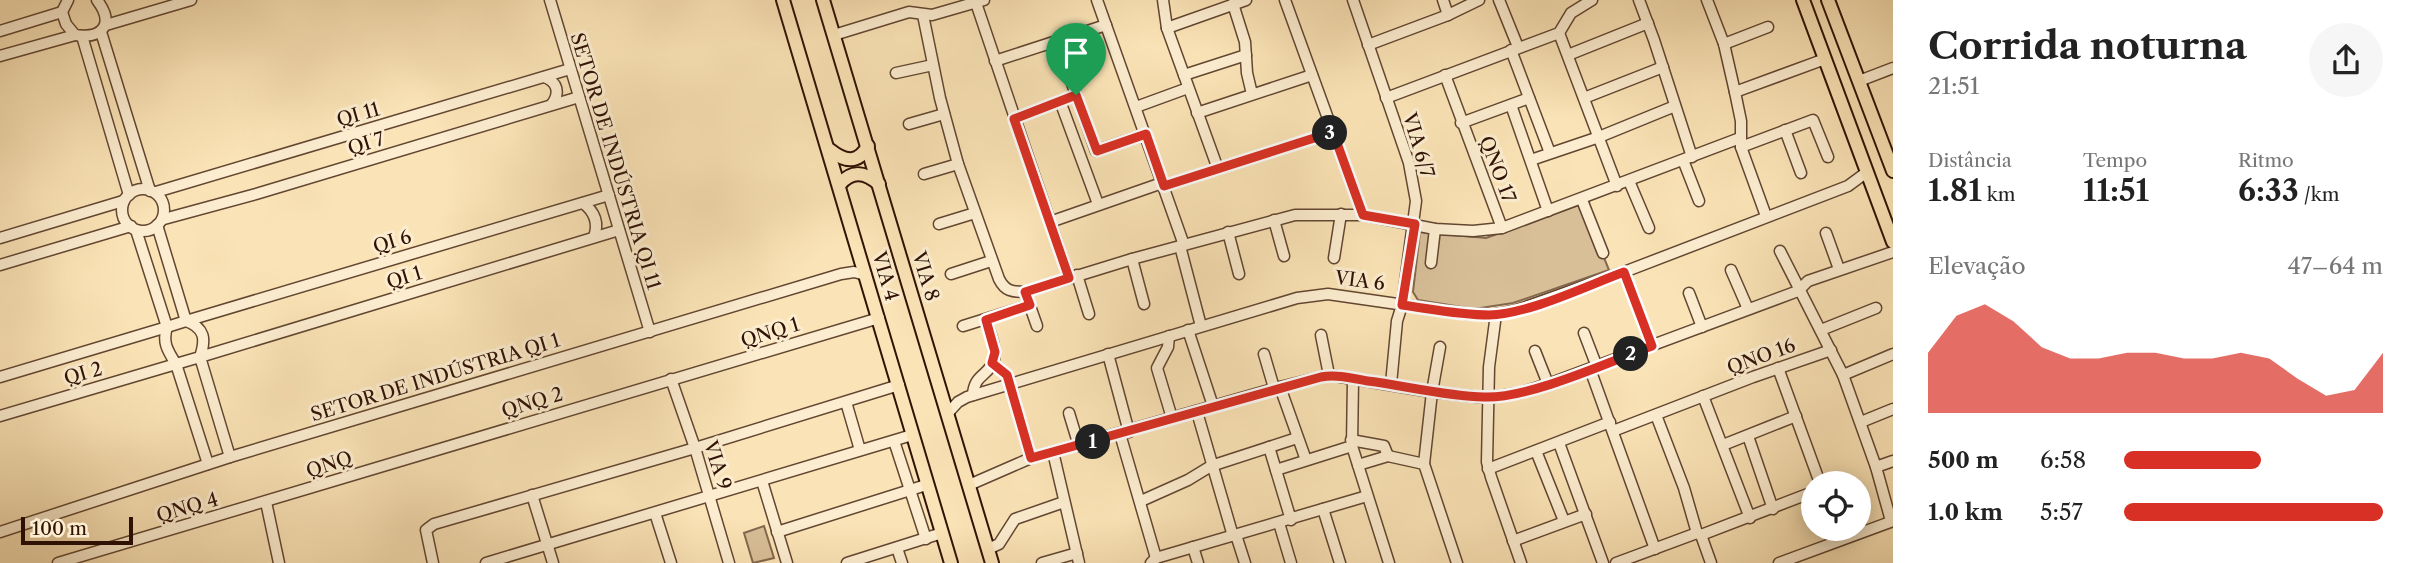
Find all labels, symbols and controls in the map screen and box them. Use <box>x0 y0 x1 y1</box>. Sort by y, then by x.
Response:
text: Corrida noturna <box>1928 22 2247 69</box>
pin <box>1046 23 1106 95</box>
button: share <box>2309 23 2383 97</box>
street label: SETOR DE INDÚSTRIA QI 11 <box>565 30 666 292</box>
icon: arrive <box>1057 34 1095 72</box>
text: 21:51 <box>1928 72 1980 100</box>
street label: QI 11 <box>334 97 382 132</box>
street label: VIA 6/7 <box>1397 109 1439 181</box>
pin: 3 <box>1312 116 1348 150</box>
text: 3 <box>1324 121 1335 144</box>
street label: QI 7 <box>345 127 388 160</box>
street label: QNO 17 <box>1474 133 1521 206</box>
text: Distância <box>1928 149 2012 172</box>
text: Tempo <box>2083 149 2147 172</box>
text: Ritmo <box>2238 149 2294 172</box>
text: 1.81 <box>1928 172 1982 209</box>
text: 11:51 <box>2083 172 2149 209</box>
text: 6:33 <box>2238 172 2299 209</box>
text: km <box>1982 183 2016 206</box>
text: /km <box>2299 183 2339 206</box>
street label: QI 6 <box>370 225 414 258</box>
street label: VIA 4 <box>867 248 904 303</box>
street label: VIA 8 <box>907 248 944 304</box>
text: Elevação <box>1928 252 2026 280</box>
text: 47–64 m <box>2288 252 2383 280</box>
street label: QI 1 <box>384 261 425 294</box>
street label: VIA 6 <box>1333 266 1386 295</box>
street label: QNQ 1 <box>738 313 802 352</box>
street label: SETOR DE INDÚSTRIA QI 1 <box>308 329 563 426</box>
street label: QNO 16 <box>1724 334 1799 379</box>
pin: 2 <box>1614 336 1648 372</box>
text: 2 <box>1625 342 1636 365</box>
street label: QI 2 <box>61 357 105 390</box>
street label: QNQ 2 <box>499 382 566 423</box>
pin: 1 <box>1076 424 1110 460</box>
text: 1 <box>1088 430 1097 453</box>
street label: VIA 9 <box>698 437 736 493</box>
street label: QNQ <box>303 446 355 483</box>
text: 500 m <box>1928 446 1999 474</box>
text: 6:58 <box>2040 446 2086 474</box>
map controls <box>1801 471 1871 541</box>
button: locate <box>1801 471 1871 541</box>
street label: QNQ 4 <box>154 488 221 527</box>
text: 1.0 km <box>1928 498 2003 526</box>
text: 5:57 <box>2040 498 2083 526</box>
scale bar <box>21 514 133 546</box>
text: 100 m <box>32 517 87 540</box>

